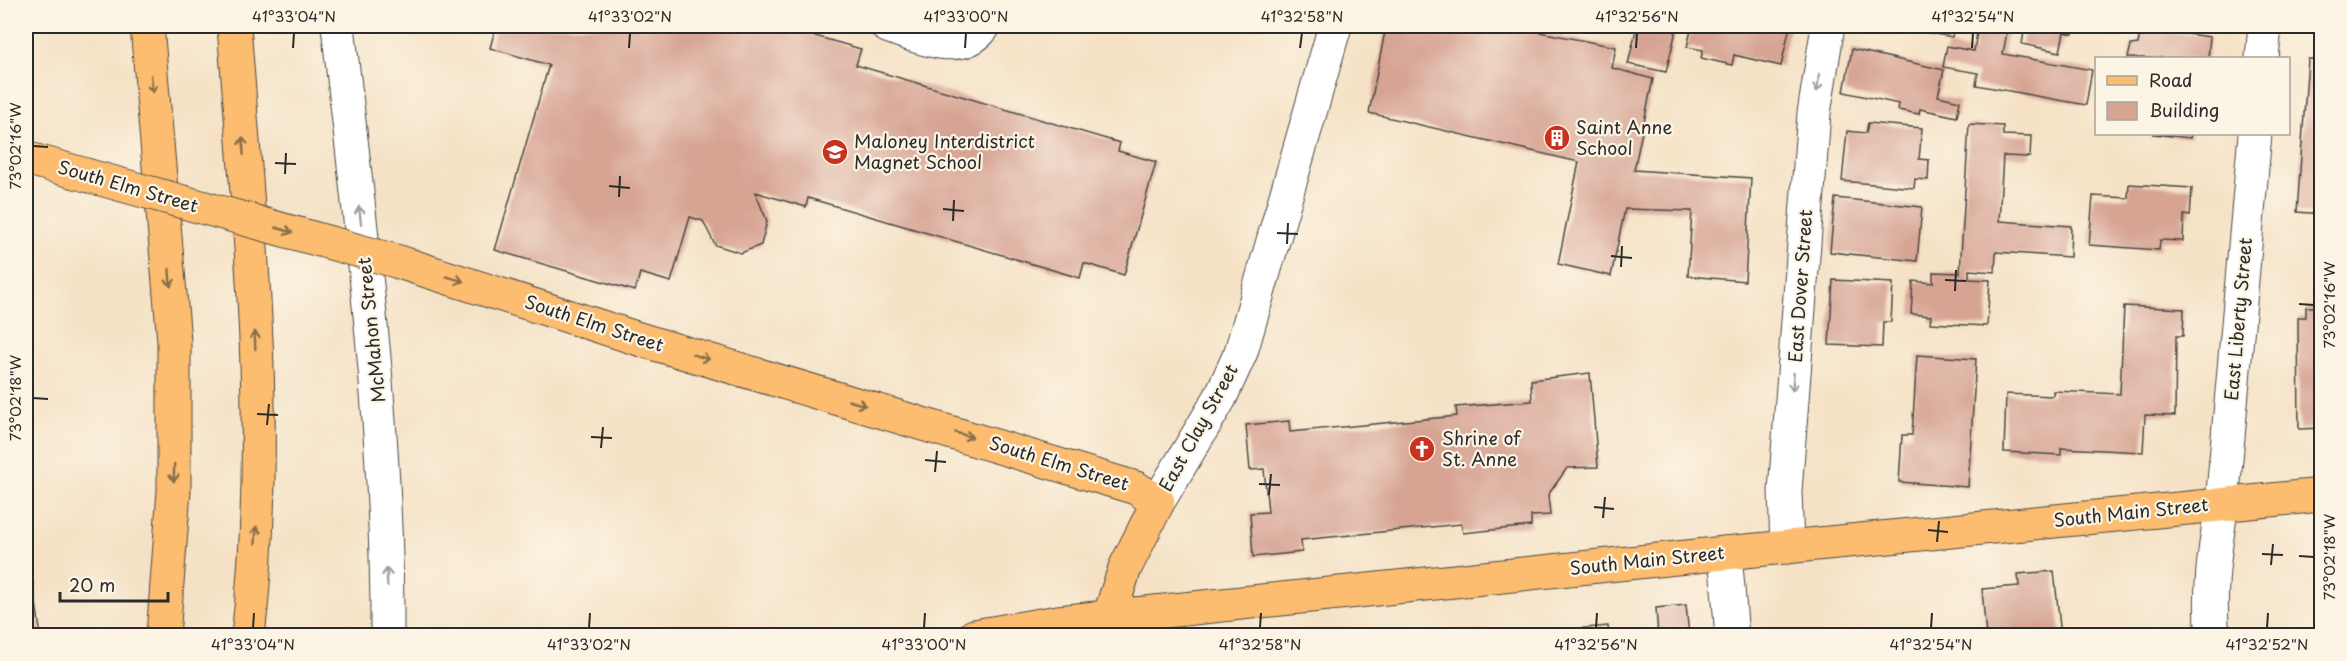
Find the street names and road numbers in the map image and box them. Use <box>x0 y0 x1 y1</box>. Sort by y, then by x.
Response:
street label: South Elm Street <box>55 153 202 218</box>
street label: East Dover Street <box>1781 208 1818 363</box>
street label: East Liberty Street <box>2217 236 2258 401</box>
street label: McMahon Street <box>349 256 392 404</box>
street label: South Elm Street <box>522 287 667 358</box>
street label: East Clay Street <box>1151 359 1244 496</box>
street label: South Elm Street <box>986 429 1133 497</box>
street label: South Main Street <box>2052 490 2209 533</box>
street label: South Main Street <box>1568 538 1725 581</box>

